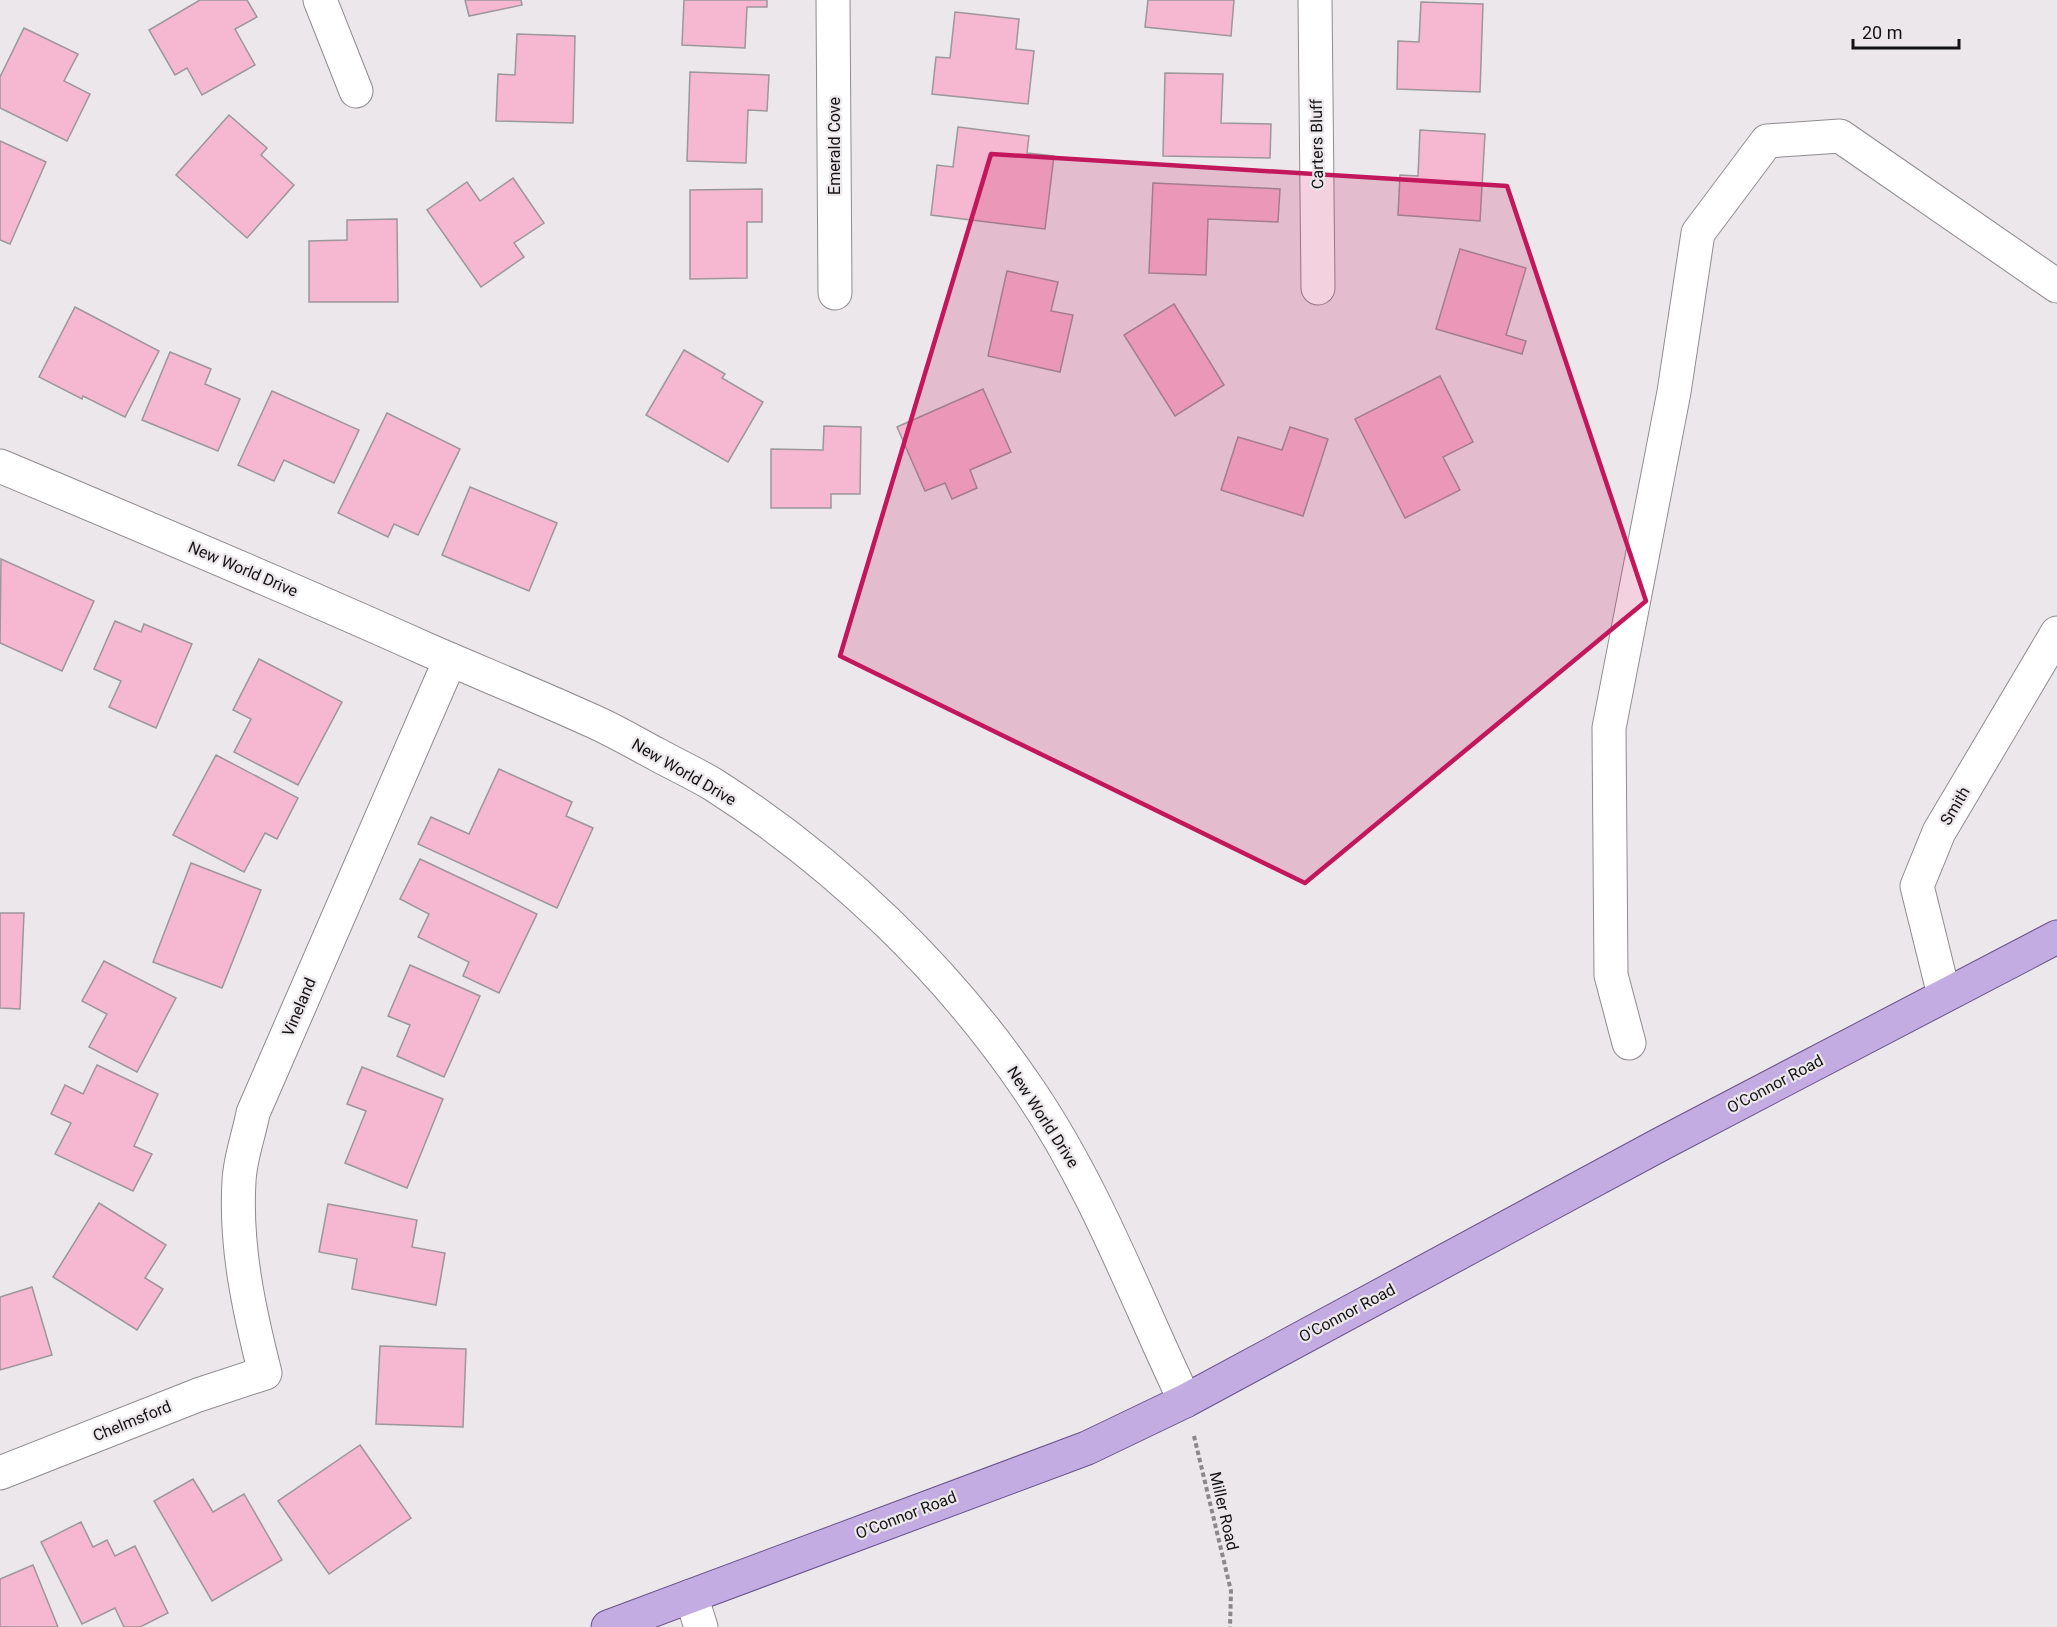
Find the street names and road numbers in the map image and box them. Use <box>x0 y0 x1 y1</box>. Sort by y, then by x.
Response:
street label: Emerald Cove <box>825 97 844 195</box>
street label: Carters Bluff <box>1307 98 1327 189</box>
street label: New World Drive <box>185 537 301 601</box>
street label: New World Drive <box>628 734 740 810</box>
street label: Smith <box>1936 783 1974 829</box>
street label: Vineland <box>278 975 320 1039</box>
street label: O'Connor Road <box>1724 1051 1826 1117</box>
street label: New World Drive <box>1003 1063 1083 1171</box>
street label: O'Connor Road <box>1296 1280 1398 1346</box>
street label: Chelmsford <box>90 1397 174 1445</box>
street label: Miller Road <box>1206 1470 1242 1552</box>
street label: O'Connor Road <box>853 1487 959 1543</box>

